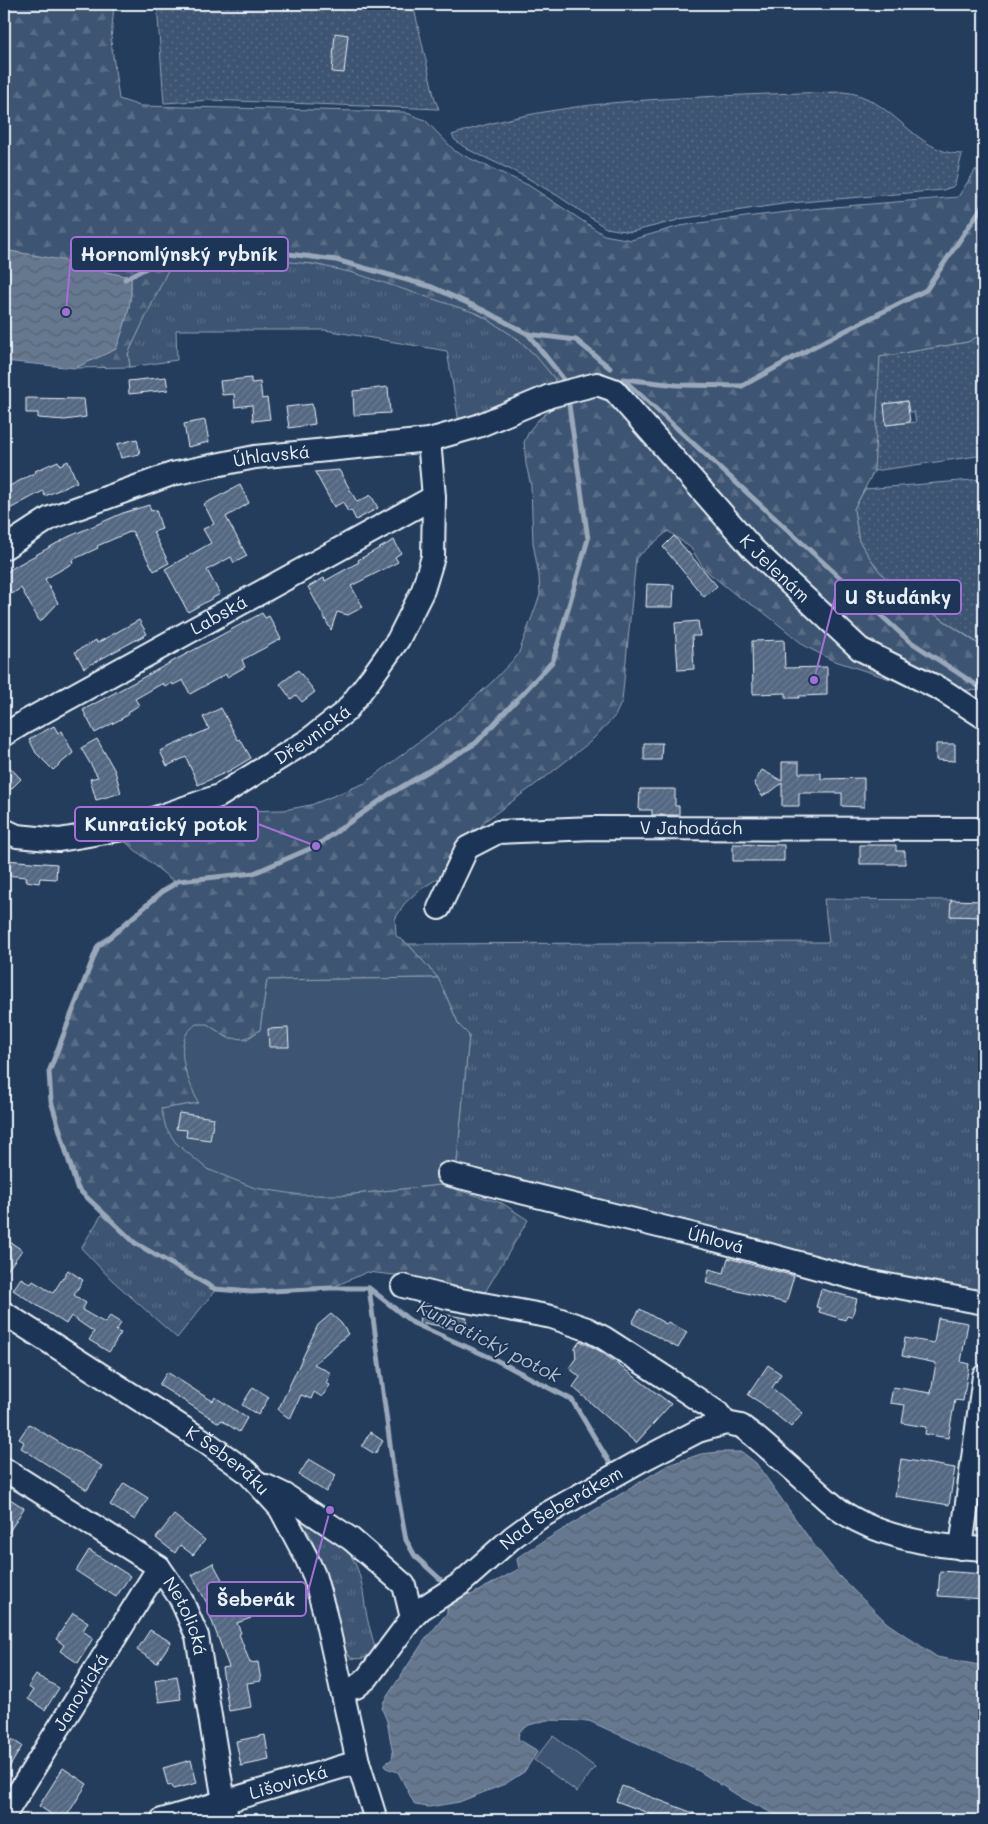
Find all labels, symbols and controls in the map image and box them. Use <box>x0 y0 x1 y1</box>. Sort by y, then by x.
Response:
callout: Hornomlýnský rybník <box>71 237 288 271</box>
text: Hornomlýnský rybník <box>80 241 278 266</box>
street label: Úhlavská <box>231 439 311 472</box>
street label: K Jelenám <box>735 529 816 607</box>
callout: U Studánky <box>835 580 961 614</box>
text: U Studánky <box>845 584 951 609</box>
street label: Labská <box>186 589 251 640</box>
street label: Dřevnická <box>269 699 355 770</box>
callout: Kunratický potok <box>75 807 258 841</box>
text: Kunratický potok <box>84 811 248 836</box>
street label: V Jahodách <box>639 815 742 839</box>
street label: Úhlová <box>685 1221 747 1258</box>
water label: Kunratický potok <box>413 1294 566 1388</box>
street label: K Šeberáku <box>182 1420 275 1500</box>
street label: Nad Šeberákem <box>494 1460 627 1555</box>
street label: Netolická <box>158 1571 213 1657</box>
callout: Šeberák <box>207 1582 306 1616</box>
text: Šeberák <box>217 1586 295 1611</box>
street label: Janovická <box>47 1648 114 1735</box>
street label: Lišovická <box>246 1759 330 1805</box>

